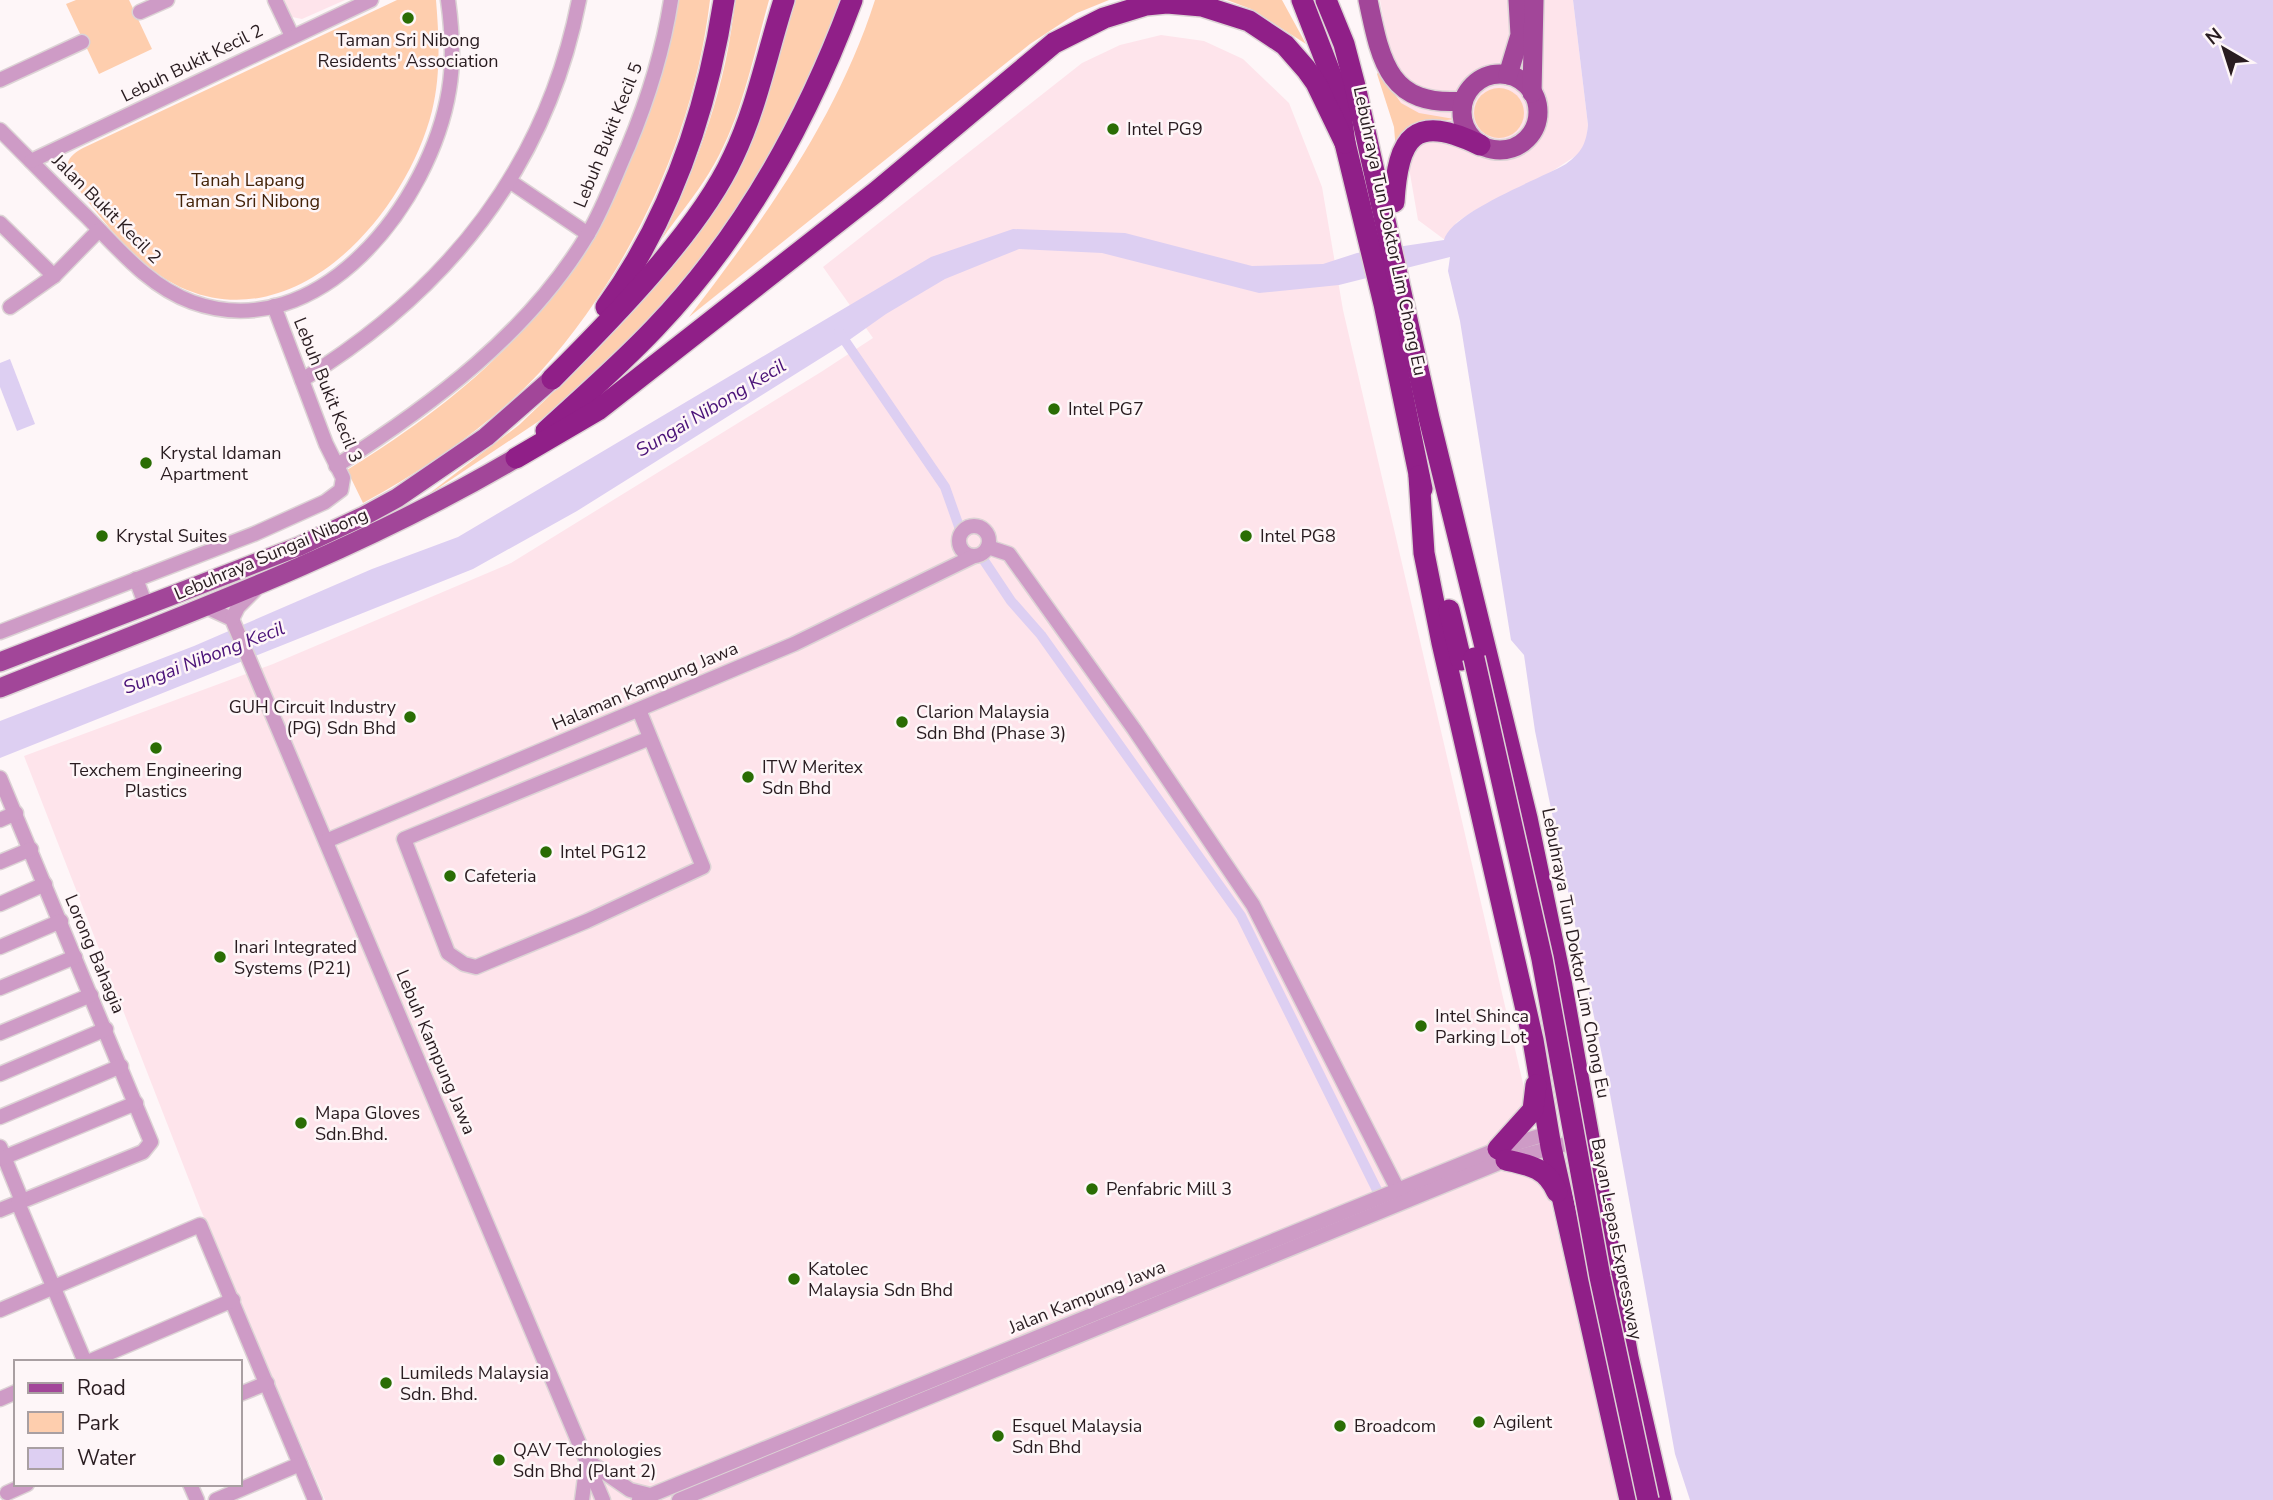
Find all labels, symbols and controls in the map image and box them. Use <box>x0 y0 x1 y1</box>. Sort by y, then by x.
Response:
marker: Taman Sri Nibong Residents' Association <box>400 10 416 26</box>
north arrow <box>2189 14 2259 84</box>
street label: Lebuh Bukit Kecil 2 <box>117 18 267 108</box>
text: N <box>2200 22 2228 51</box>
place label: Taman Sri Nibong Residents' Association <box>317 28 499 73</box>
street label: Lebuh Bukit Kecil 5 <box>568 59 648 211</box>
street label: Lebuhraya Tun Doktor Lim Chong Eu <box>1348 84 1432 378</box>
place label: Intel PG9 <box>1127 117 1203 141</box>
marker: Intel PG9 <box>1105 121 1121 137</box>
street label: Jalan Bukit Kecil 2 <box>46 148 167 269</box>
park label: Tanah Lapang Taman Sri Nibong <box>176 168 320 213</box>
street label: Lebuh Bukit Kecil 3 <box>288 314 368 466</box>
water label: Sungai Nibong Kecil <box>631 353 791 463</box>
place label: Intel PG7 <box>1068 397 1144 421</box>
marker: Intel PG7 <box>1046 401 1062 417</box>
place label: Krystal Idaman Apartment <box>160 441 281 486</box>
marker: Krystal Idaman Apartment <box>138 455 154 471</box>
street label: Lebuhraya Sungai Nibong <box>170 502 372 606</box>
place label: Krystal Suites <box>116 524 227 548</box>
place label: Intel PG8 <box>1260 524 1336 548</box>
marker: Krystal Suites <box>94 528 110 544</box>
marker: Intel PG8 <box>1238 528 1254 544</box>
water label: Sungai Nibong Kecil <box>119 615 289 701</box>
street label: Halaman Kampung Jawa <box>548 636 742 736</box>
place label: GUH Circuit Industry (PG) Sdn Bhd <box>229 695 397 740</box>
place label: Clarion Malaysia Sdn Bhd (Phase 3) <box>916 700 1066 745</box>
marker: GUH Circuit Industry (PG) Sdn Bhd <box>402 709 418 725</box>
marker: Clarion Malaysia Sdn Bhd (Phase 3) <box>894 714 910 730</box>
marker: Texchem Engineering Plastics <box>148 740 164 756</box>
place label: ITW Meritex Sdn Bhd <box>762 755 863 800</box>
place label: Texchem Engineering Plastics <box>70 758 242 803</box>
marker: ITW Meritex Sdn Bhd <box>740 769 756 785</box>
street label: Lebuhraya Tun Doktor Lim Chong Eu <box>1536 806 1616 1100</box>
place label: Intel PG12 <box>560 840 647 864</box>
marker: Intel PG12 <box>538 844 554 860</box>
place label: Cafeteria <box>464 864 537 888</box>
marker: Cafeteria <box>442 868 458 884</box>
street label: Lorong Bahagia <box>59 891 131 1017</box>
place label: Inari Integrated Systems (P21) <box>234 935 357 980</box>
marker: Inari Integrated Systems (P21) <box>212 949 228 965</box>
street label: Lebuh Kampung Jawa <box>390 966 482 1138</box>
place label: Intel Shinca Parking Lot <box>1435 1004 1529 1049</box>
marker: Intel Shinca Parking Lot <box>1413 1018 1429 1034</box>
place label: Mapa Gloves Sdn.Bhd. <box>315 1101 420 1146</box>
marker: Mapa Gloves Sdn.Bhd. <box>293 1115 309 1131</box>
street label: Bayan Lepas Expressway <box>1586 1136 1648 1343</box>
place label: Penfabric Mill 3 <box>1106 1177 1232 1201</box>
marker: Penfabric Mill 3 <box>1084 1181 1100 1197</box>
street label: Jalan Kampung Jawa <box>1004 1255 1169 1340</box>
place label: Katolec Malaysia Sdn Bhd <box>808 1257 953 1302</box>
marker: Katolec Malaysia Sdn Bhd <box>786 1271 802 1287</box>
legend <box>14 1360 242 1486</box>
place label: Lumileds Malaysia Sdn. Bhd. <box>400 1361 549 1406</box>
text: Road <box>77 1374 126 1402</box>
marker: Lumileds Malaysia Sdn. Bhd. <box>378 1375 394 1391</box>
text: Park <box>77 1409 119 1437</box>
place label: Agilent <box>1493 1410 1553 1434</box>
place label: Esquel Malaysia Sdn Bhd <box>1012 1414 1142 1459</box>
place label: Broadcom <box>1354 1414 1436 1438</box>
marker: Agilent <box>1471 1414 1487 1430</box>
marker: Broadcom <box>1332 1418 1348 1434</box>
marker: Esquel Malaysia Sdn Bhd <box>990 1428 1006 1444</box>
place label: QAV Technologies Sdn Bhd (Plant 2) <box>513 1438 662 1483</box>
text: Water <box>77 1444 136 1472</box>
marker: QAV Technologies Sdn Bhd (Plant 2) <box>491 1452 507 1468</box>

